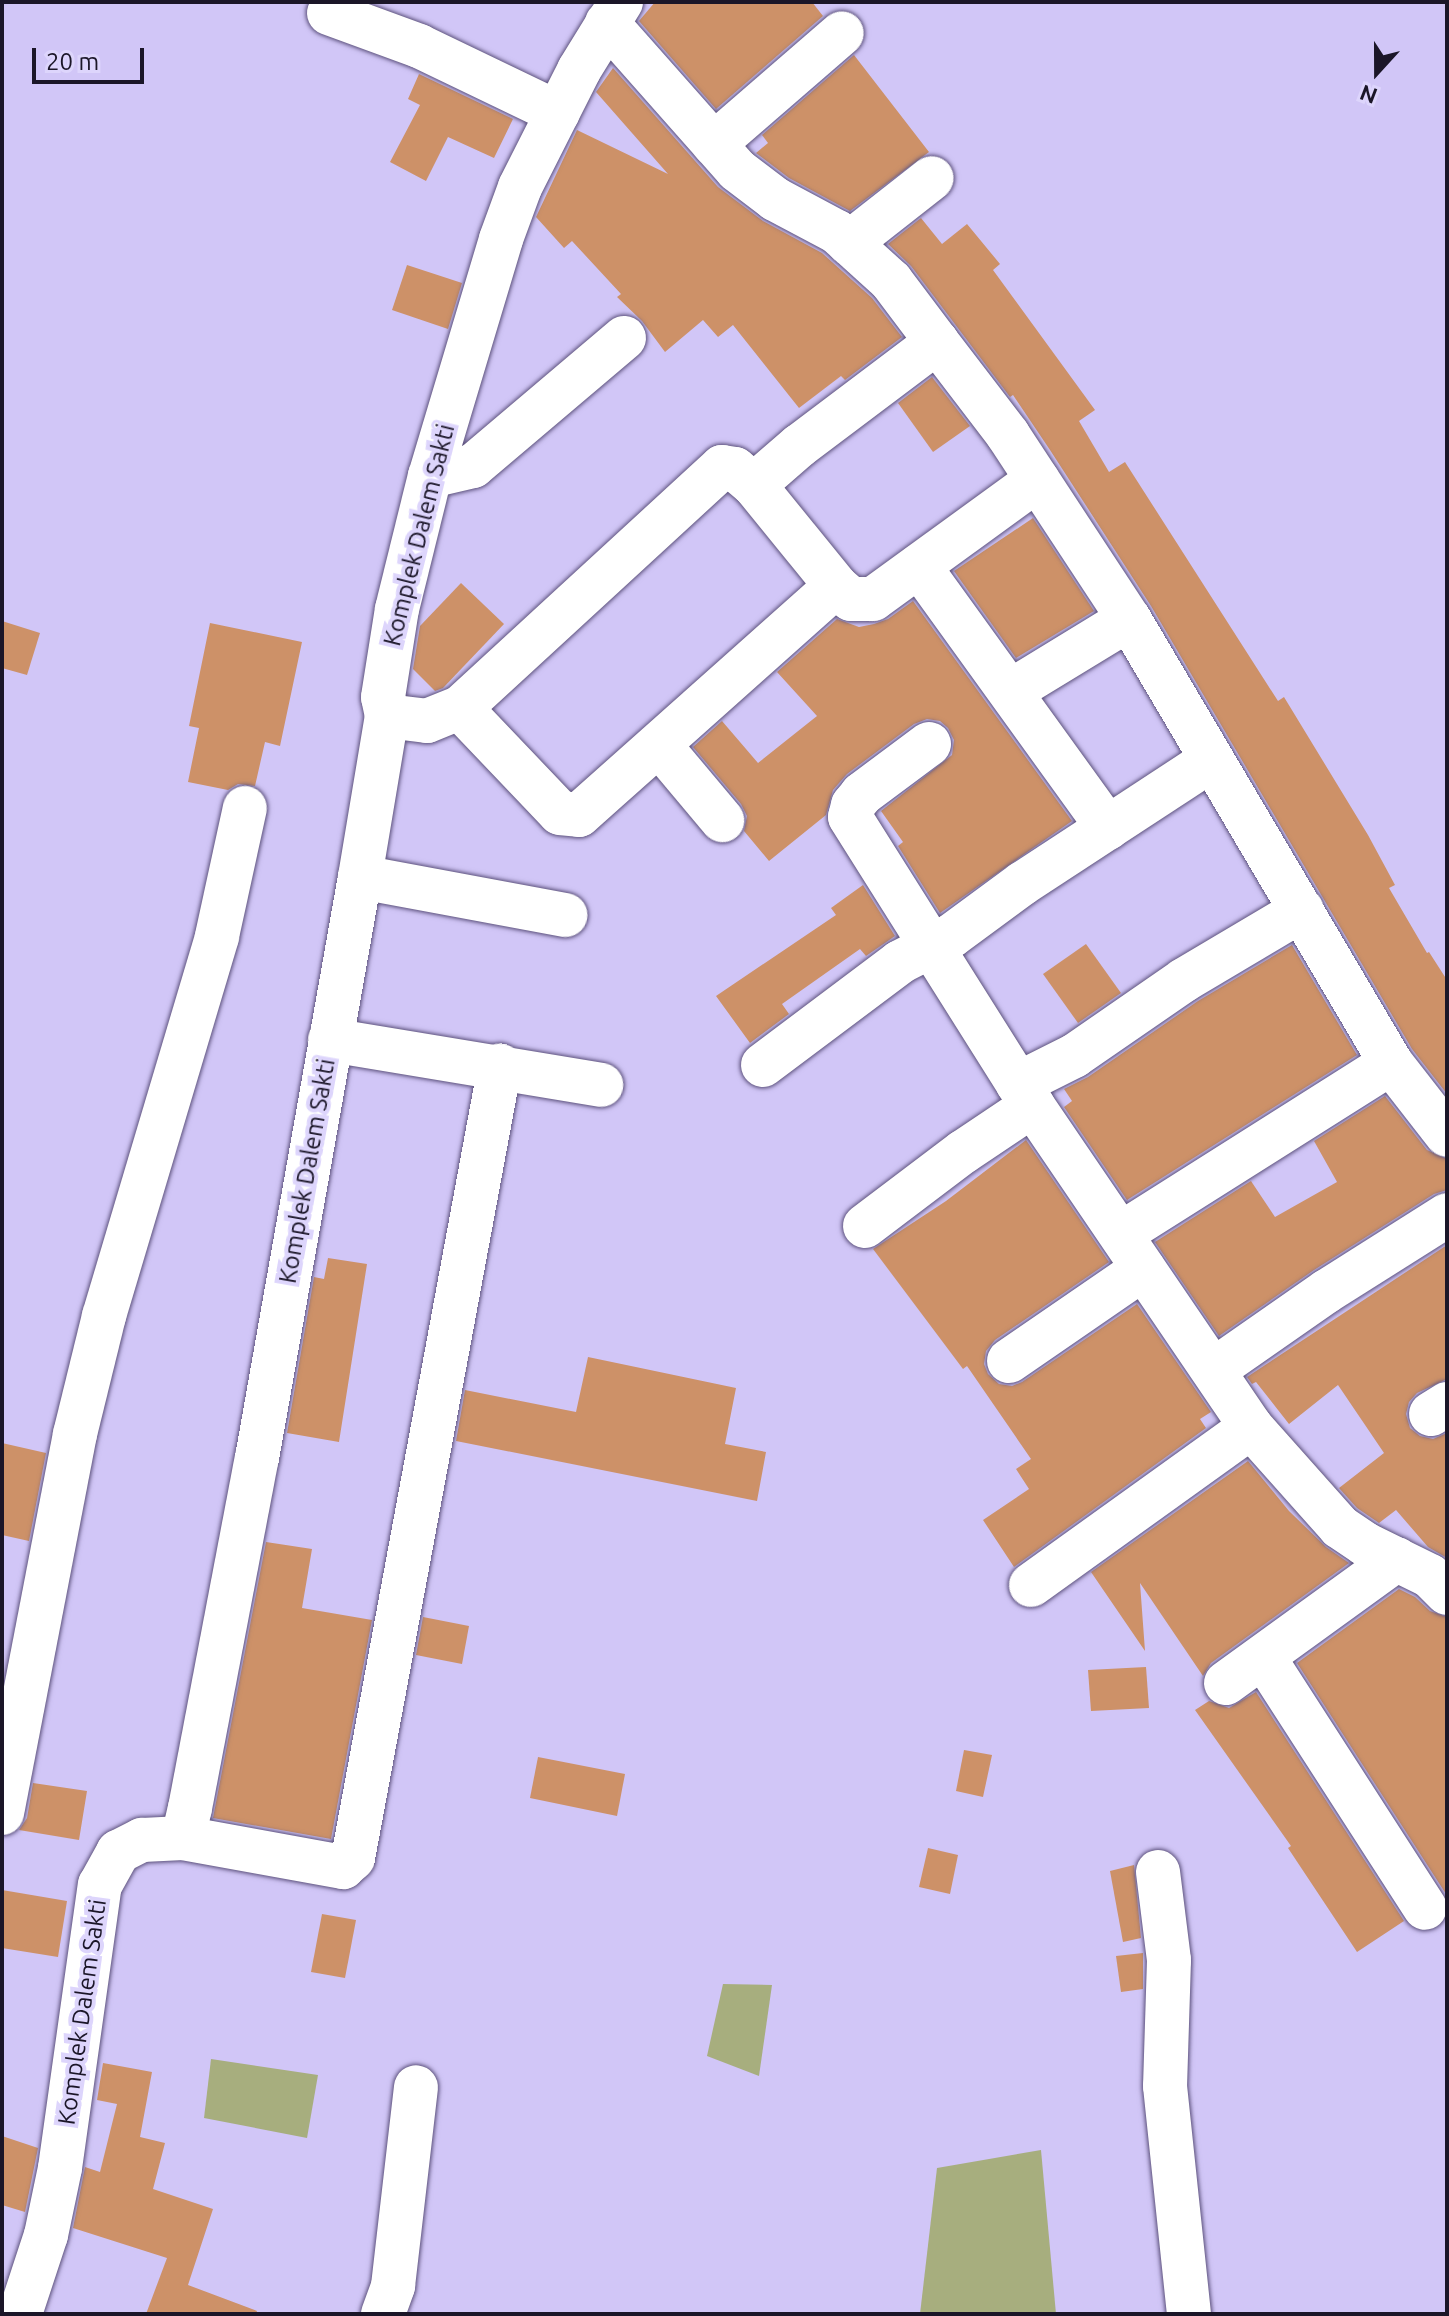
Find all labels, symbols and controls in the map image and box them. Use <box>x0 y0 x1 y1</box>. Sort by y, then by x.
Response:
scale bar <box>36 32 148 82</box>
north arrow <box>1337 32 1417 112</box>
text: 20 m <box>46 48 99 75</box>
text: N <box>1356 80 1380 109</box>
street label: Komplek Dalem Sakti <box>378 421 460 649</box>
street label: Komplek Dalem Sakti <box>273 1056 341 1286</box>
street label: Komplek Dalem Sakti <box>52 1897 112 2127</box>

